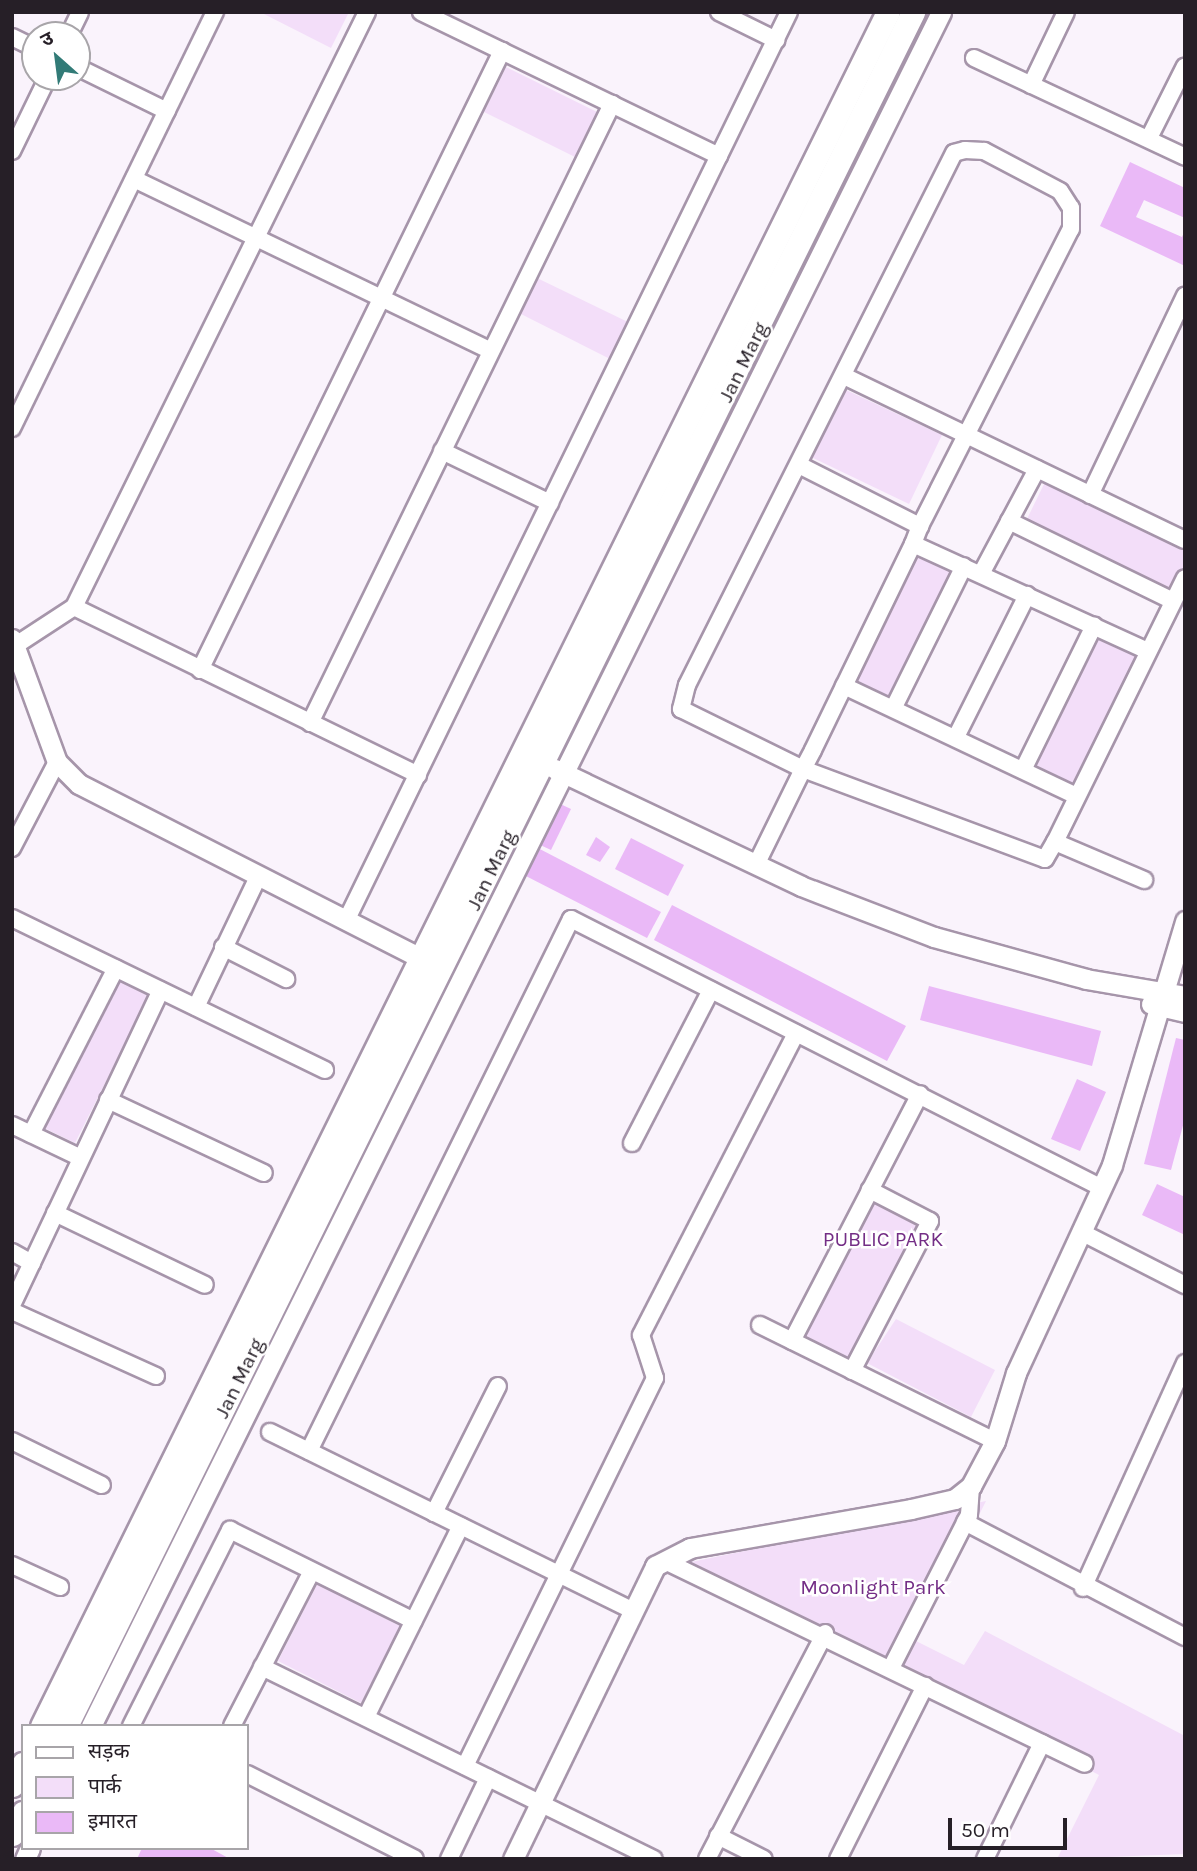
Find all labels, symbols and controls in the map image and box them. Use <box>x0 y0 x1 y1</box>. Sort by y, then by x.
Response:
north arrow <box>21 21 91 91</box>
text: उ <box>37 27 57 52</box>
street label: Jan Marg <box>713 318 773 406</box>
street label: Jan Marg <box>461 826 521 914</box>
park label: PUBLIC PARK <box>823 1226 943 1252</box>
street label: Jan Marg <box>209 1334 269 1422</box>
park label: Moonlight Park <box>800 1574 946 1600</box>
legend <box>21 1724 248 1850</box>
text: सड़क <box>88 1739 130 1763</box>
text: पार्क <box>88 1774 122 1798</box>
scale bar <box>952 1804 1071 1848</box>
text: इमारत <box>88 1809 137 1833</box>
text: 50 m <box>961 1818 1010 1842</box>

